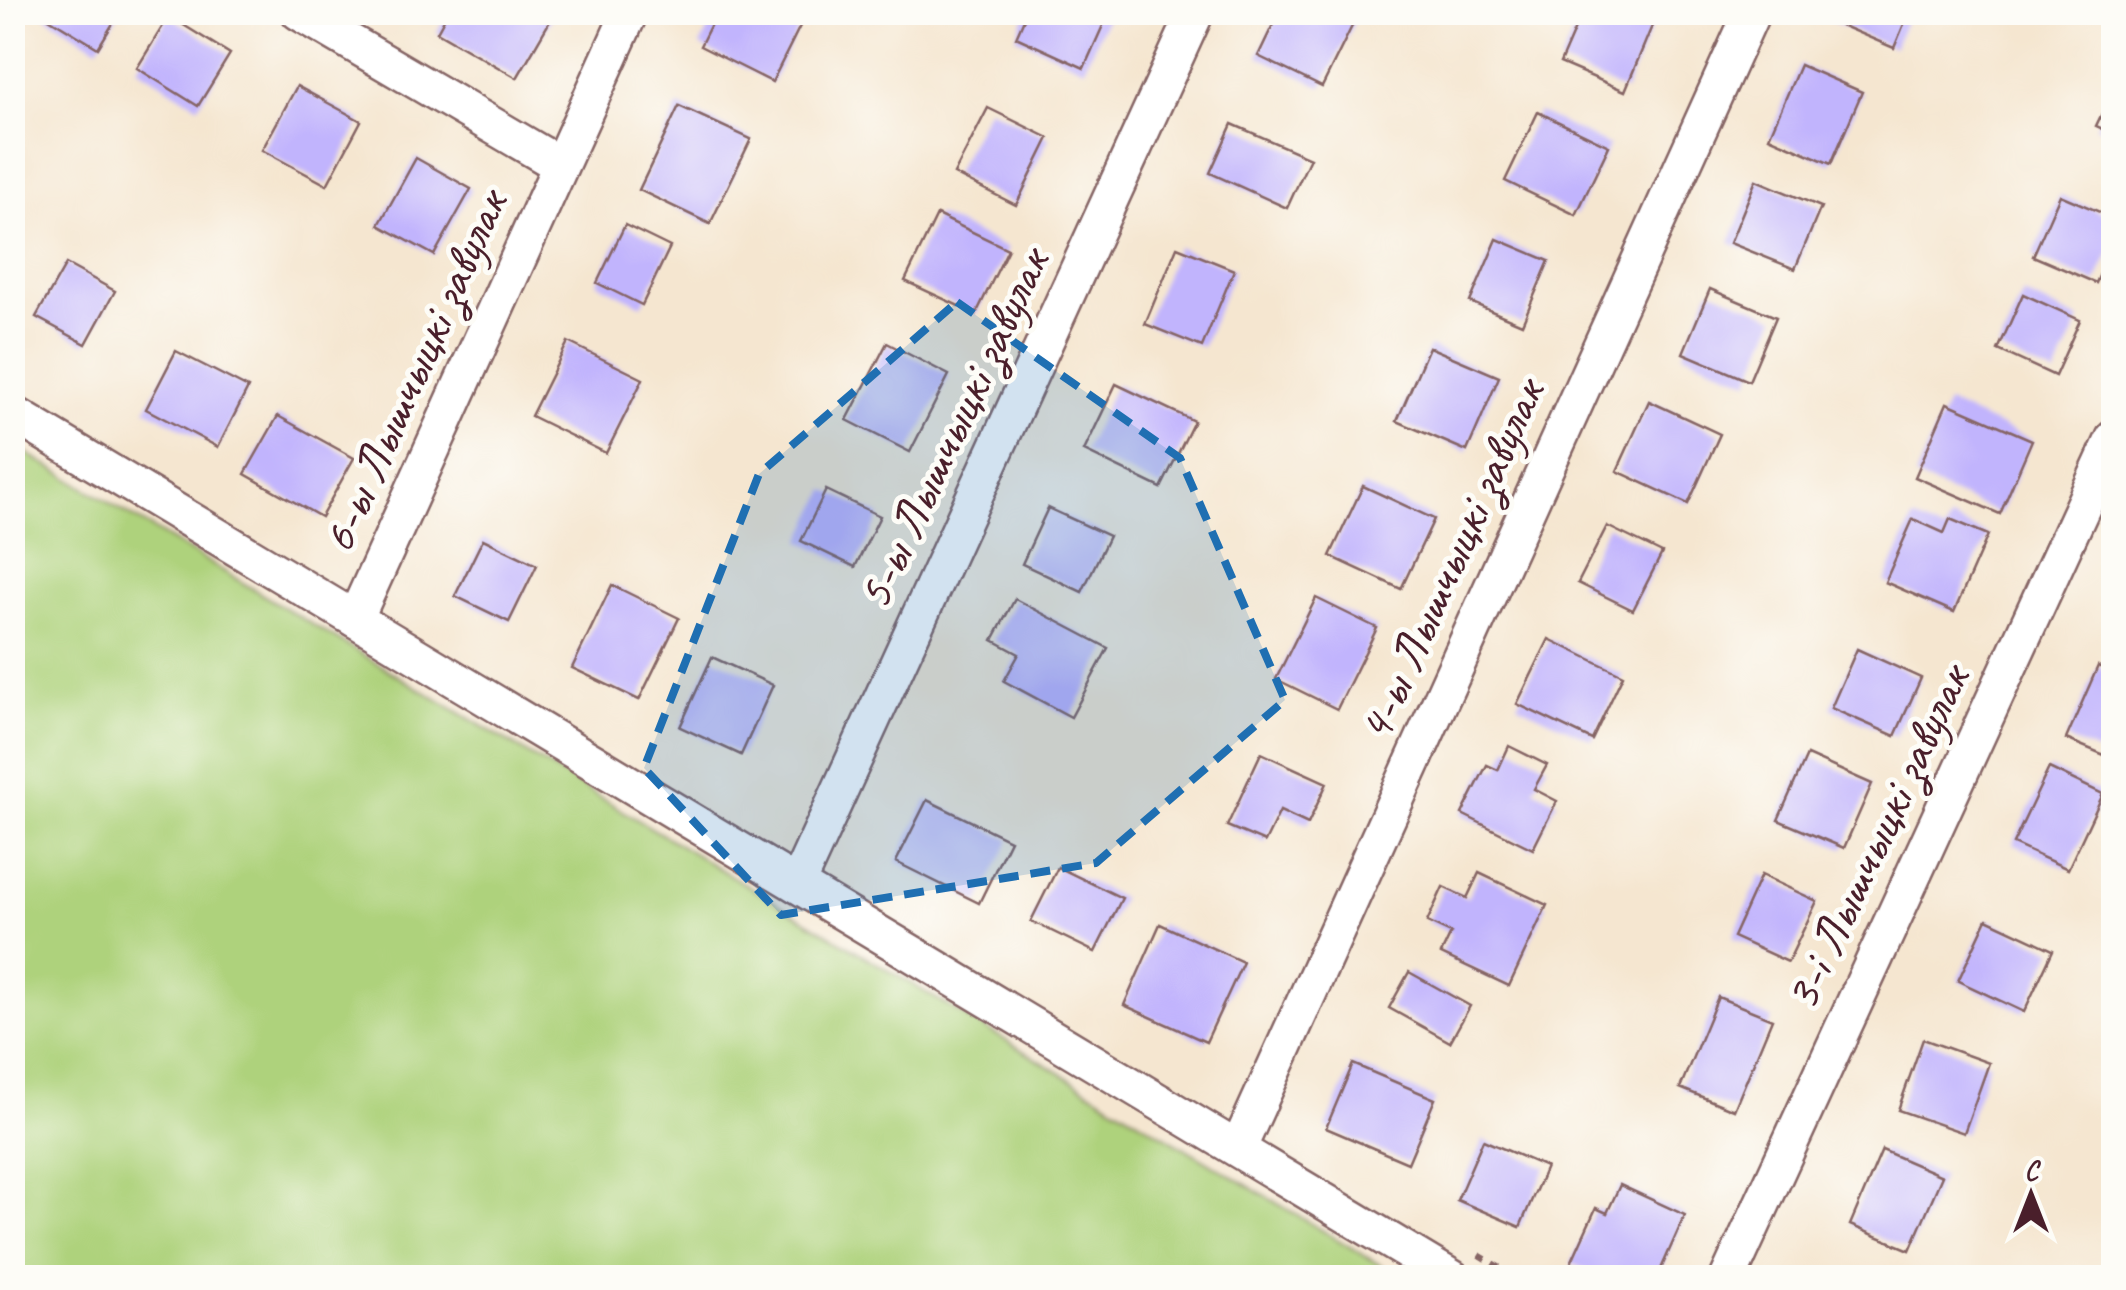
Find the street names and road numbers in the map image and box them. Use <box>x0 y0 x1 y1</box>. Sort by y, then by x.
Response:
street label: 6-ы Лышчыцкі завулак <box>305 177 523 562</box>
street label: 5-ы Лышчыцкі завулак <box>841 235 1065 618</box>
street label: 4-ы Лышчыцкі завулак <box>1342 366 1560 751</box>
street label: 3-і Лышчыцкі завулак <box>1769 651 1986 1020</box>

